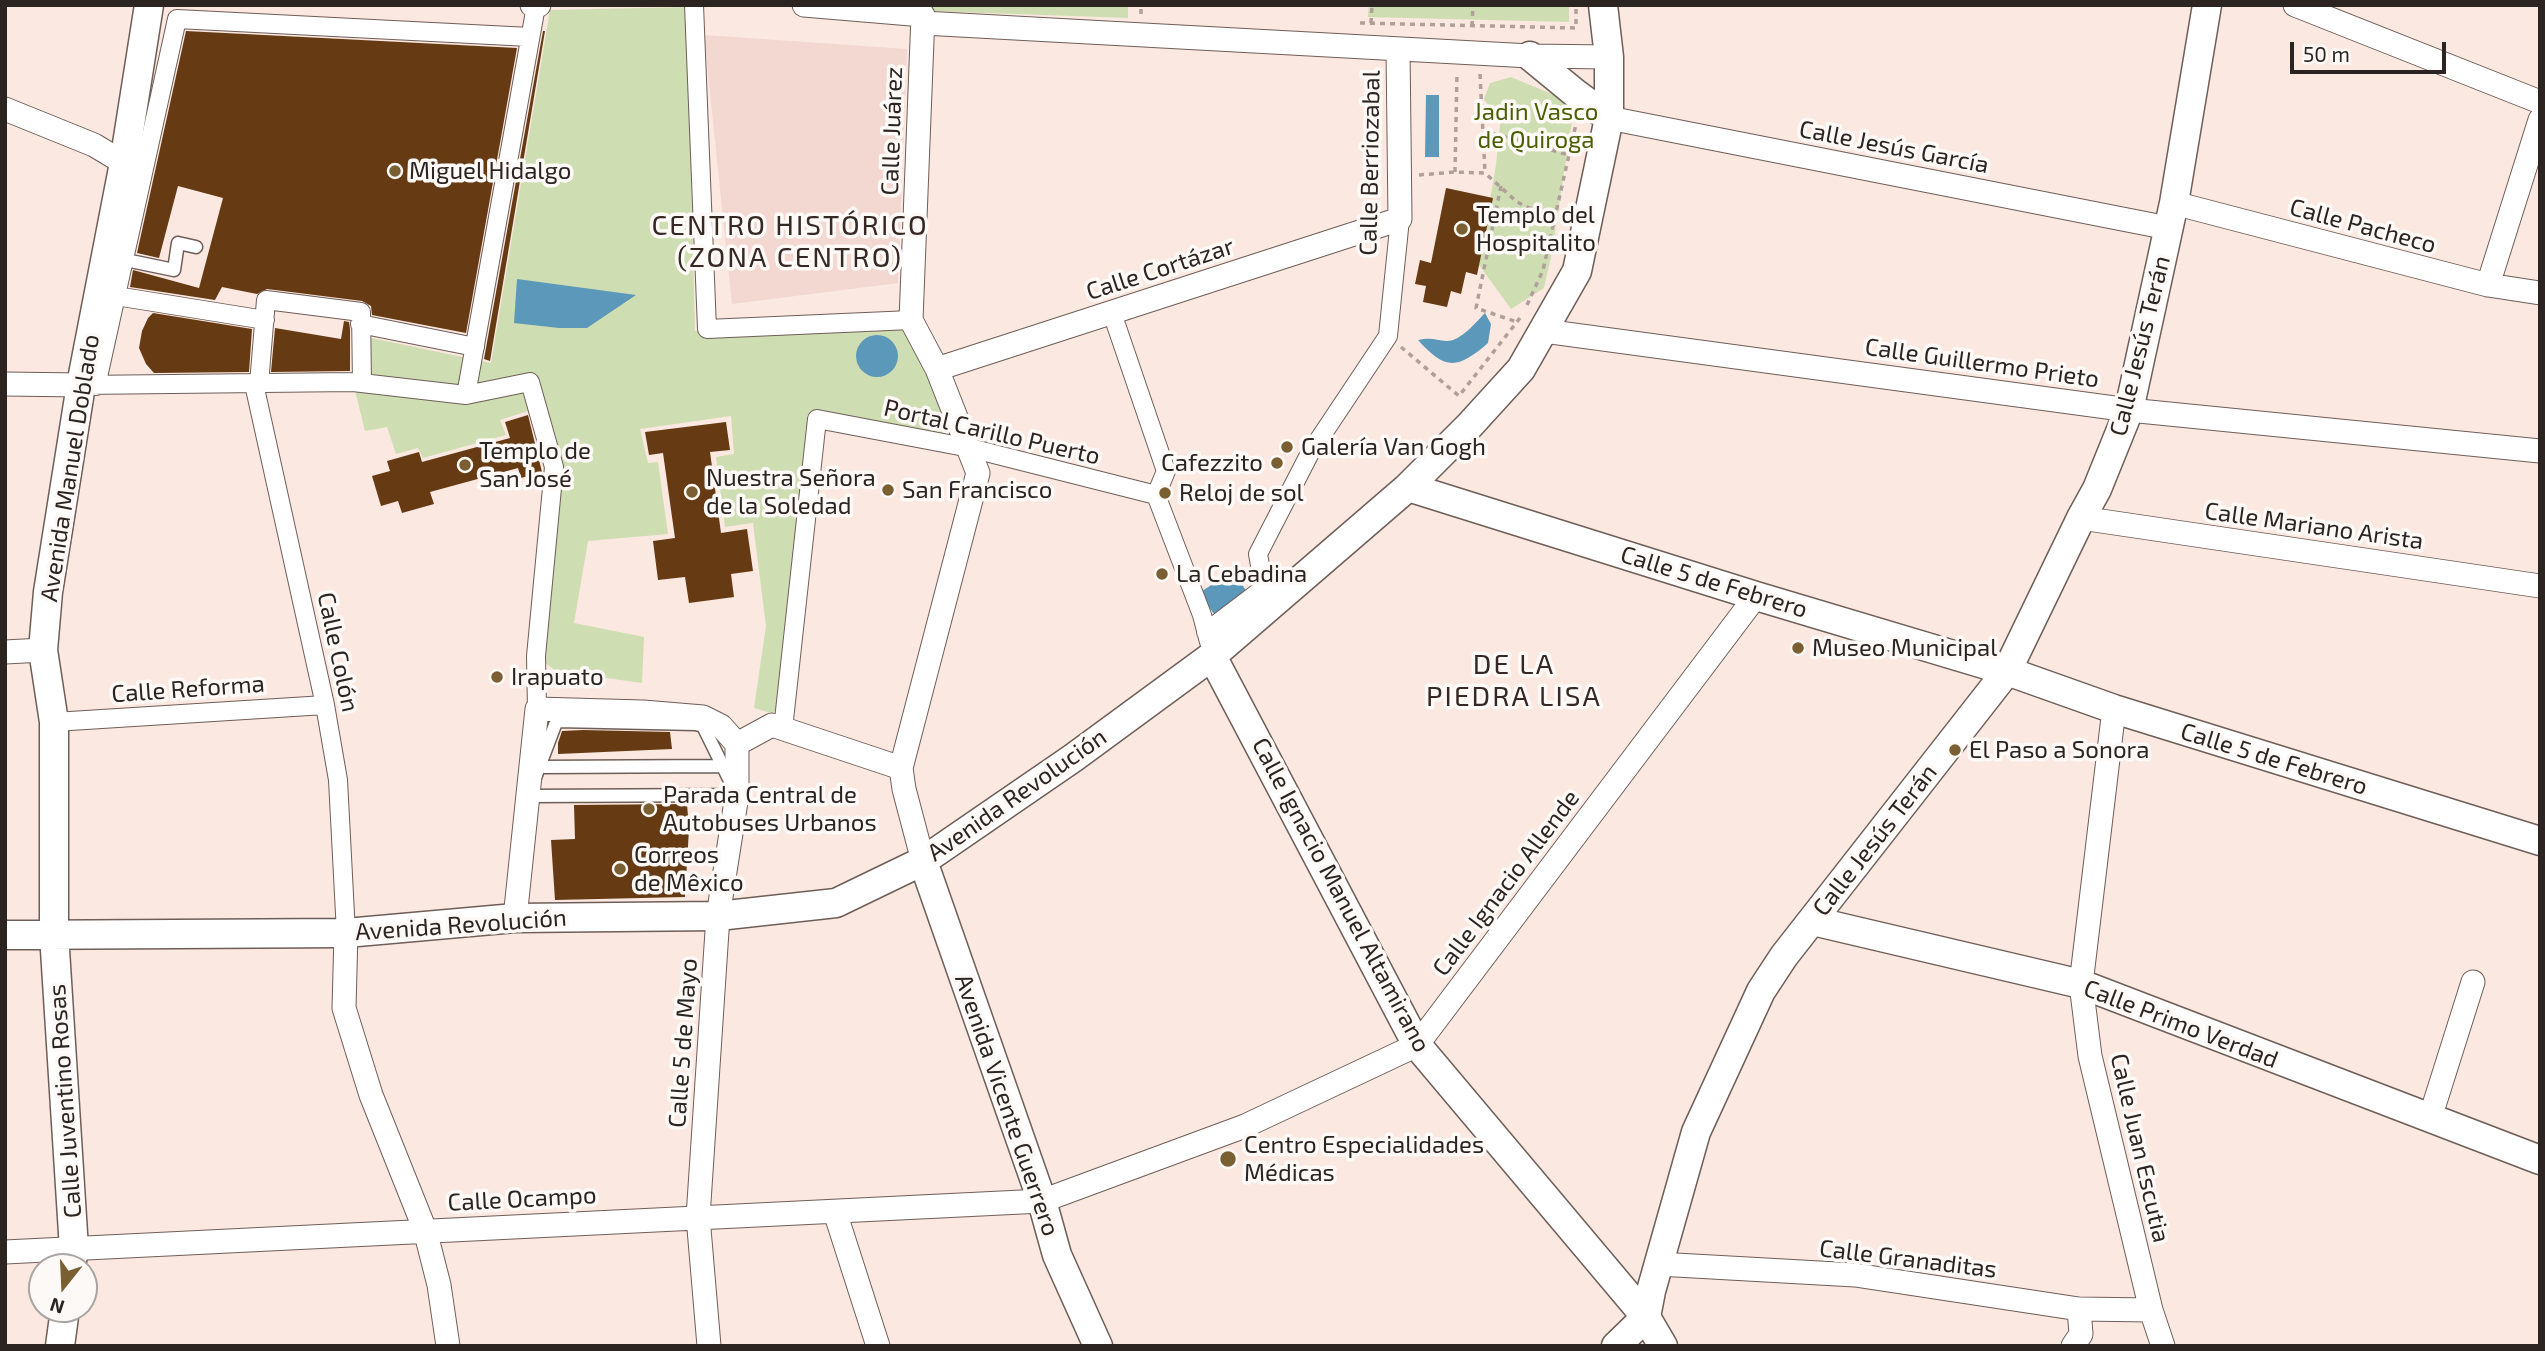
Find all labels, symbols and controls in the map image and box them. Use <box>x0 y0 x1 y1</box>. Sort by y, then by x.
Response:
scale bar <box>2293 28 2449 72</box>
text: 50 m <box>2303 41 2350 66</box>
street label: Calle Juárez <box>875 66 909 196</box>
street label: Calle Berriozabal <box>1354 70 1386 256</box>
park label: Jadin Vasco de Quiroga <box>1474 98 1598 154</box>
street label: Calle Jesús García <box>1797 115 1991 179</box>
place label: Miguel Hidalgo <box>409 157 571 185</box>
marker: Miguel Hidalgo <box>387 163 403 179</box>
street label: Calle Pacheco <box>2287 193 2439 259</box>
place label: Templo del Hospitalito <box>1476 201 1596 257</box>
district label: CENTRO HISTÓRICO (ZONA CENTRO) <box>653 209 927 275</box>
marker: Templo del Hospitalito <box>1454 221 1470 237</box>
street label: Calle Cortázar <box>1082 232 1238 306</box>
street label: Calle Jesús Terán <box>2104 253 2176 439</box>
street label: Avenida Manuel Doblado <box>35 332 105 604</box>
street label: Calle Guillermo Prieto <box>1863 332 2101 394</box>
street label: Portal Carillo Puerto <box>881 393 1103 471</box>
place label: Galería Van Gogh <box>1301 433 1486 461</box>
place label: Templo de San José <box>479 437 591 493</box>
marker: Galería Van Gogh <box>1279 439 1295 455</box>
place label: Cafezzito <box>1161 449 1263 477</box>
marker: Cafezzito <box>1269 455 1285 471</box>
marker: Templo de San José <box>457 457 473 473</box>
place label: Nuestra Señora de la Soledad <box>706 464 876 520</box>
place label: San Francisco <box>902 476 1052 504</box>
place label: Reloj de sol <box>1179 479 1304 507</box>
marker: San Francisco <box>880 482 896 498</box>
marker: Nuestra Señora de la Soledad <box>684 484 700 500</box>
marker: Reloj de sol <box>1157 485 1173 501</box>
street label: Calle Mariano Arista <box>2203 496 2425 556</box>
street label: Calle 5 de Febrero <box>1617 540 1811 624</box>
place label: La Cebadina <box>1176 560 1307 588</box>
marker: La Cebadina <box>1154 566 1170 582</box>
street label: Calle Colón <box>311 590 365 714</box>
place label: Museo Municipal <box>1812 634 1997 662</box>
marker: Museo Municipal <box>1790 640 1806 656</box>
district label: DE LA PIEDRA LISA <box>1427 648 1601 714</box>
place label: Irapuato <box>511 663 604 691</box>
street label: Calle Reforma <box>111 669 265 709</box>
marker: Irapuato <box>489 669 505 685</box>
street label: Calle 5 de Febrero <box>2177 717 2371 801</box>
street label: Avenida Revolución <box>922 722 1112 868</box>
street label: Calle Ignacio Manuel Altamirano <box>1246 733 1436 1057</box>
place label: El Paso a Sonora <box>1969 736 2149 764</box>
marker: El Paso a Sonora <box>1947 742 1963 758</box>
street label: Calle Jesús Terán <box>1807 758 1943 922</box>
place label: Parada Central de Autobuses Urbanos <box>663 781 877 837</box>
street label: Calle Ignacio Allende <box>1427 784 1585 982</box>
marker: Parada Central de Autobuses Urbanos <box>641 801 657 817</box>
place label: Correos de Mêxico <box>634 841 744 897</box>
marker: Correos de Mêxico <box>612 861 628 877</box>
street label: Avenida Revolución <box>354 903 568 947</box>
street label: Calle 5 de Mayo <box>663 957 703 1129</box>
street label: Avenida Vicente Guerrero <box>949 970 1065 1240</box>
street label: Calle Primo Verdad <box>2080 974 2282 1074</box>
street label: Calle Juventino Rosas <box>42 983 88 1219</box>
street label: Calle Juan Escutia <box>2104 1051 2176 1245</box>
place label: Centro Especialidades Médicas <box>1244 1131 1484 1187</box>
marker: Centro Especialidades Médicas <box>1218 1149 1238 1169</box>
street label: Calle Ocampo <box>447 1181 597 1217</box>
street label: Calle Granaditas <box>1818 1234 1998 1284</box>
north arrow <box>28 1253 98 1323</box>
text: N <box>47 1293 67 1320</box>

